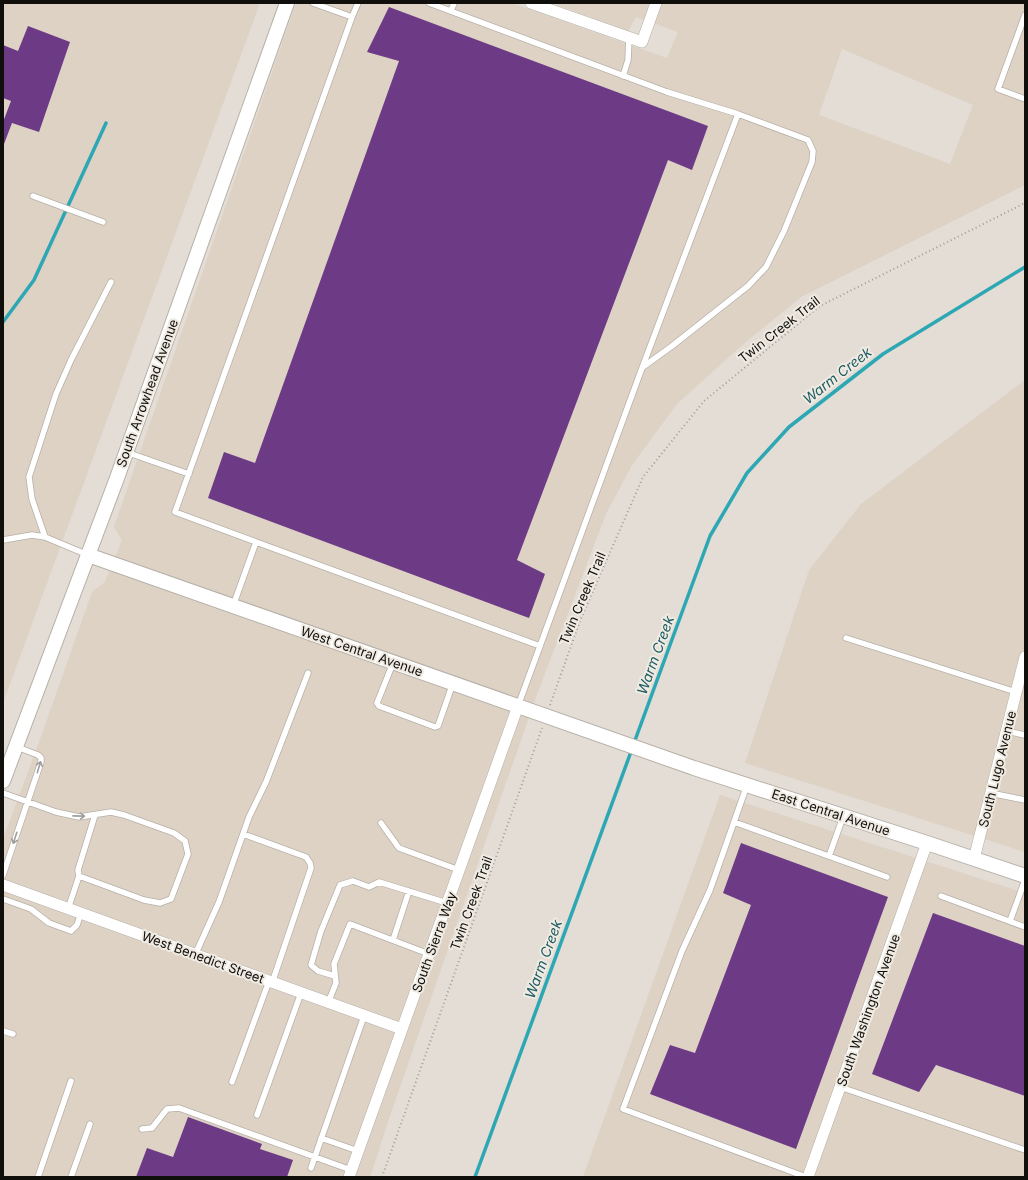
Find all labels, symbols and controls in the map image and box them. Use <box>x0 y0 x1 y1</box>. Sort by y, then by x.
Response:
street label: Twin Creek Trail <box>735 292 823 366</box>
street label: South Arrowhead Avenue <box>113 317 181 469</box>
water label: Warm Creek <box>799 343 875 407</box>
street label: Twin Creek Trail <box>555 549 609 647</box>
water label: Warm Creek <box>633 613 677 697</box>
street label: West Central Avenue <box>299 623 425 679</box>
street label: South Lugo Avenue <box>975 709 1019 829</box>
one-way arrow <box>36 760 43 773</box>
street label: East Central Avenue <box>770 785 892 839</box>
one-way arrow <box>72 812 85 820</box>
one-way arrow <box>11 832 18 845</box>
street label: Twin Creek Trail <box>447 854 495 952</box>
street label: South Sierra Way <box>408 889 460 995</box>
water label: Warm Creek <box>521 917 565 1001</box>
street label: West Benedict Street <box>140 927 266 987</box>
street label: South Washington Avenue <box>833 932 903 1088</box>

